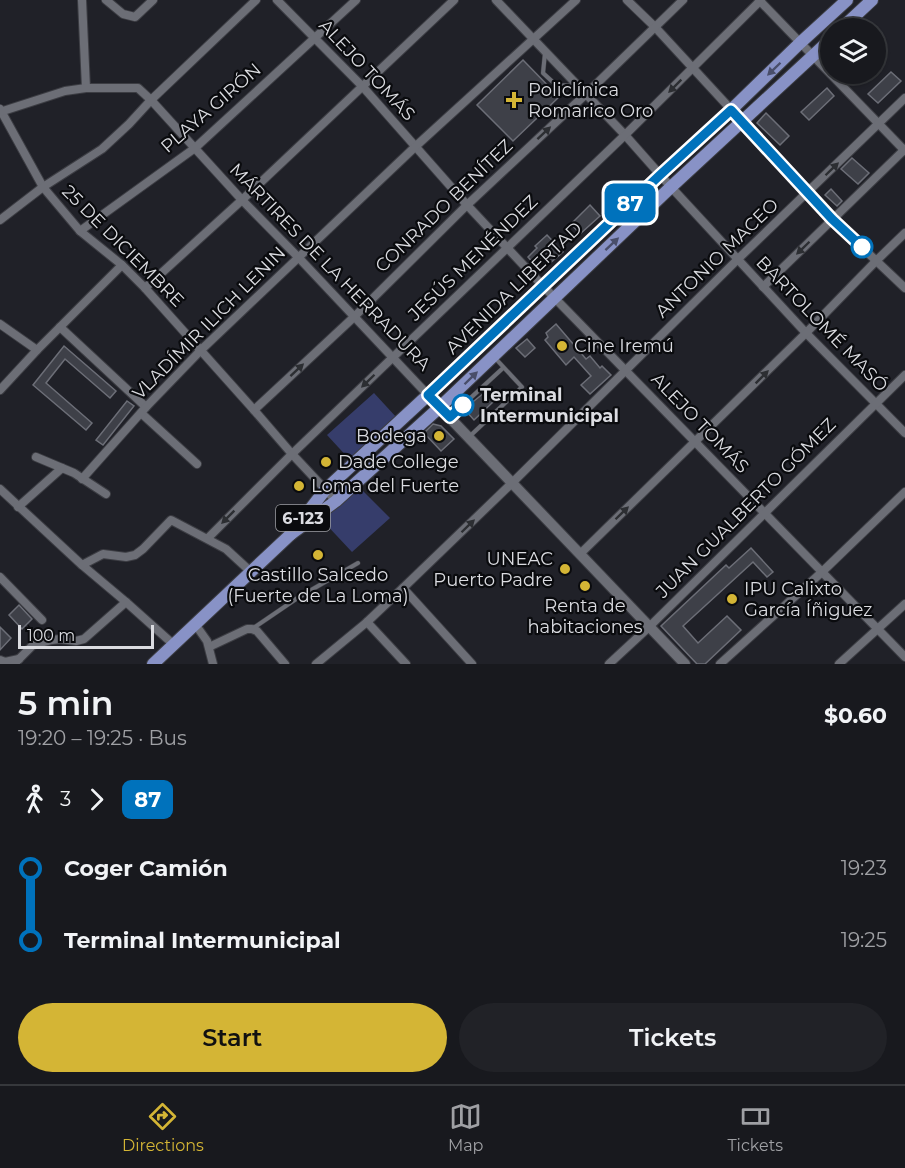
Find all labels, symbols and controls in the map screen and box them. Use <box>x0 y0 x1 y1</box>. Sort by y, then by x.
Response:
street label: ALEJO TOMÁS <box>314 15 420 125</box>
map controls <box>820 18 886 84</box>
button: layers <box>820 18 886 84</box>
street label: PLAYA GIRÓN <box>156 58 266 158</box>
one-way arrow <box>767 61 781 75</box>
one-way arrow <box>668 78 682 92</box>
place label: Policlínica Romarico Oro <box>528 79 653 122</box>
marker: Policlínica Romarico Oro <box>505 91 523 109</box>
one-way arrow <box>536 126 551 140</box>
street label: CONRADO BENÍTEZ <box>371 135 517 277</box>
street label: MÁRTIRES DE LA HERRADURA <box>225 159 435 375</box>
one-way arrow <box>824 162 838 176</box>
street label: 25 DE DICIEMBRE <box>58 181 188 311</box>
line badge: 87 <box>603 184 657 222</box>
street label: JESÚS MENÉNDEZ <box>403 190 542 326</box>
text: 87 <box>617 191 643 216</box>
street label: ANTONIO MACEO <box>651 194 783 322</box>
street label: AVENIDA LIBERTAD <box>441 217 587 359</box>
unlabelled marker <box>851 236 873 258</box>
one-way arrow <box>605 237 619 251</box>
one-way arrow <box>795 241 810 255</box>
street label: VLADÍMIR ILICH LENIN <box>128 242 290 404</box>
street label: BARTOLOMÉ MASÓ <box>752 252 892 396</box>
place label: Cine Iremú <box>574 335 674 357</box>
marker: Cine Iremú <box>555 339 569 353</box>
one-way arrow <box>289 363 304 377</box>
street label: ALEJO TOMÁS <box>647 368 753 478</box>
one-way arrow <box>754 370 769 384</box>
one-way arrow <box>463 371 478 385</box>
one-way arrow <box>362 374 376 388</box>
place label: Terminal Intermunicipal <box>480 384 619 427</box>
marker: Terminal Intermunicipal <box>452 394 474 416</box>
street label: JUAN GUALBERTO GÓMEZ <box>651 413 841 603</box>
place label: Bodega <box>356 425 427 447</box>
marker: Bodega <box>432 429 446 443</box>
place label: Dade College <box>338 451 459 473</box>
marker: Dade College <box>319 455 333 469</box>
place label: Loma del Fuerte <box>311 475 459 497</box>
marker: Loma del Fuerte <box>292 479 306 493</box>
road number: 6-123 <box>276 505 330 531</box>
one-way arrow <box>615 507 629 521</box>
one-way arrow <box>221 510 236 524</box>
one-way arrow <box>460 519 475 533</box>
marker: Castillo Salcedo (Fuerte de La Loma) <box>311 548 325 562</box>
place label: UNEAC Puerto Padre <box>433 548 553 591</box>
marker: UNEAC Puerto Padre <box>558 562 572 576</box>
place label: Castillo Salcedo (Fuerte de La Loma) <box>227 564 409 607</box>
place label: IPU Calixto García Íñiguez <box>744 578 873 621</box>
marker: Renta de habitaciones <box>578 579 592 593</box>
marker: IPU Calixto García Íñiguez <box>725 592 739 606</box>
place label: Renta de habitaciones <box>527 595 643 638</box>
scale bar <box>18 622 154 650</box>
text: 100 m <box>27 626 75 645</box>
text: 5 min <box>18 683 113 723</box>
text: $0.60 <box>824 702 887 729</box>
text: 19:20 – 19:25 · Bus <box>18 726 187 750</box>
icon: walk <box>18 783 51 816</box>
icon: forward <box>80 783 113 816</box>
text: 3 <box>60 787 71 811</box>
text: 87 <box>134 787 161 812</box>
text: Coger Camión <box>64 855 228 882</box>
text: 19:23 <box>841 856 887 880</box>
text: Terminal Intermunicipal <box>64 927 341 954</box>
text: 19:25 <box>841 928 887 952</box>
button: Start <box>18 1003 447 1072</box>
button: Tickets <box>459 1003 887 1072</box>
tab: Directions <box>122 1100 204 1155</box>
tab: Map <box>448 1100 483 1155</box>
tab: Tickets <box>727 1100 783 1155</box>

